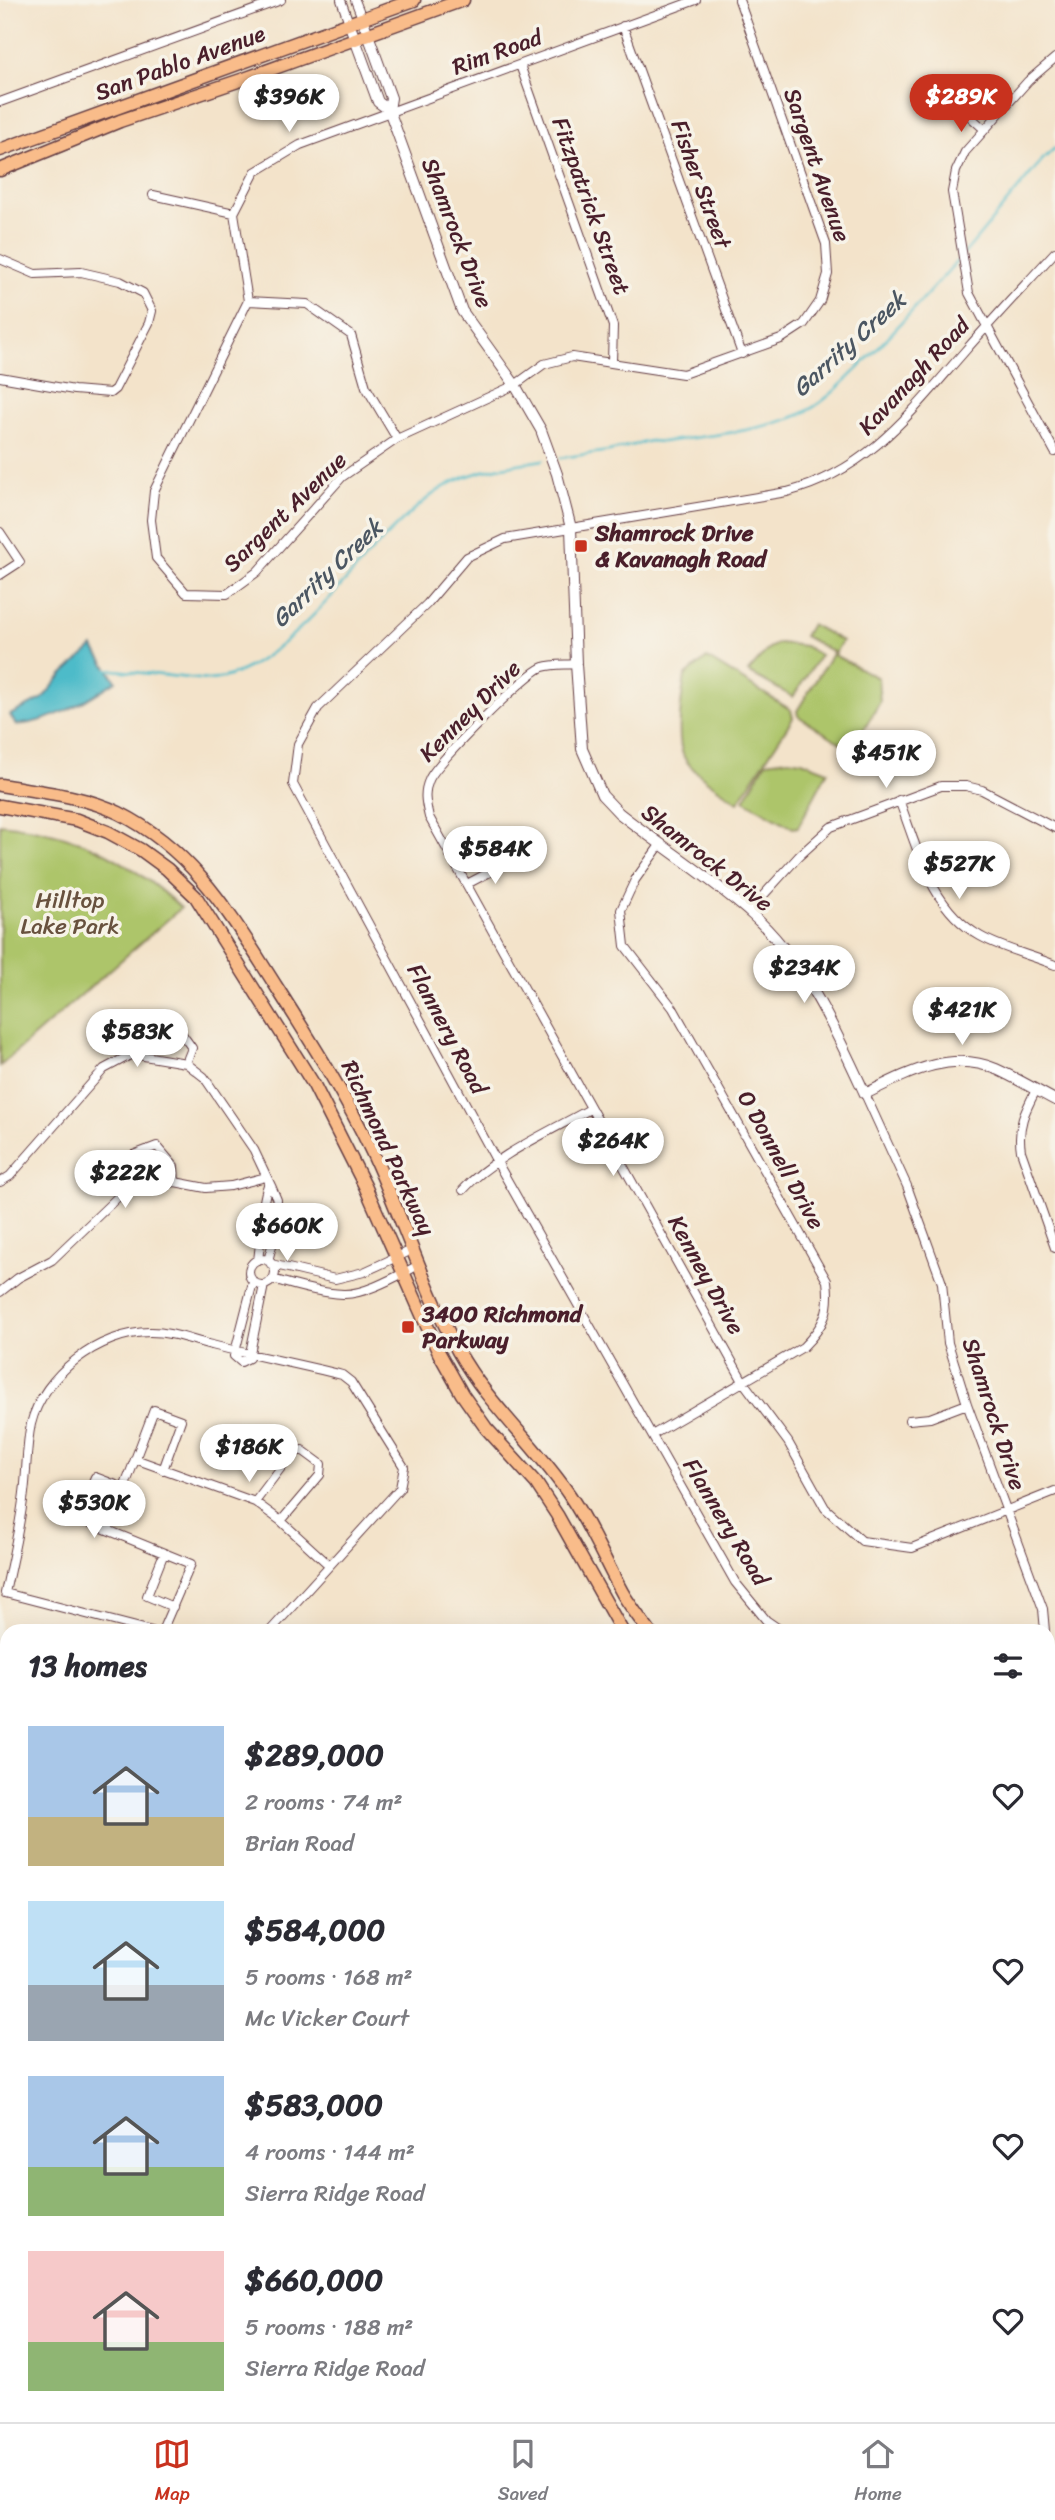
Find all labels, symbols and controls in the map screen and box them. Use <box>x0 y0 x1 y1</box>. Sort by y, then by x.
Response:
street label: San Pablo Avenue <box>89 13 271 113</box>
street label: Rim Road <box>446 16 550 87</box>
pin: $396K <box>240 74 338 134</box>
pin: $289K <box>912 74 1010 134</box>
text: $396K <box>254 76 324 117</box>
text: $289K <box>926 76 996 117</box>
street label: Sargent Avenue <box>771 82 863 248</box>
street label: Fitzpatrick Street <box>540 111 642 301</box>
street label: Fisher Street <box>659 114 744 256</box>
street label: Shamrock Drive <box>409 152 505 315</box>
water label: Garrity Creek <box>782 280 917 407</box>
street label: Kavanagh Road <box>848 306 982 445</box>
street label: Sargent Avenue <box>213 441 357 583</box>
water label: Garrity Creek <box>261 507 394 638</box>
place label: Shamrock Drive & Kavanagh Road <box>594 513 768 580</box>
marker: Shamrock Drive & Kavanagh Road <box>573 538 589 554</box>
street label: Kenney Drive <box>409 650 531 772</box>
pin: $451K <box>837 730 935 790</box>
text: $451K <box>852 732 920 773</box>
street label: Shamrock Drive <box>632 793 782 923</box>
pin: $584K <box>446 826 544 886</box>
text: $584K <box>459 828 531 869</box>
pin: $527K <box>910 842 1008 901</box>
text: $527K <box>924 843 994 884</box>
park label: Hilltop Lake Park <box>21 880 119 947</box>
pin: $234K <box>755 946 853 1005</box>
text: $234K <box>769 947 839 988</box>
street label: Flannery Road <box>395 956 500 1104</box>
pin: $421K <box>913 988 1011 1047</box>
text: $421K <box>929 989 995 1030</box>
pin: $583K <box>88 1010 186 1069</box>
text: $583K <box>102 1011 172 1052</box>
street label: Richmond Parkway <box>329 1053 447 1243</box>
street label: O Donnell Drive <box>726 1083 836 1237</box>
pin: $264K <box>564 1118 662 1178</box>
text: $264K <box>578 1120 648 1161</box>
pin: $222K <box>76 1150 174 1210</box>
text: $222K <box>90 1152 160 1193</box>
pin: $660K <box>238 1204 336 1263</box>
text: $660K <box>252 1205 322 1246</box>
street label: Kenney Drive <box>656 1207 756 1343</box>
place label: 3400 Richmond Parkway <box>421 1294 584 1361</box>
marker: 3400 Richmond Parkway <box>400 1319 416 1335</box>
street label: Shamrock Drive <box>950 1332 1038 1496</box>
pin: $186K <box>200 1424 298 1484</box>
text: $186K <box>216 1426 282 1467</box>
street label: Flannery Road <box>671 1450 782 1596</box>
pin: $530K <box>45 1480 143 1540</box>
text: $530K <box>59 1482 129 1523</box>
text: 13 homes <box>28 1639 147 1693</box>
icon: filters <box>989 1647 1027 1685</box>
text: $289,000 <box>245 1728 384 1782</box>
icon: home <box>84 1754 168 1838</box>
icon: heart <box>989 1777 1027 1815</box>
text: 2 rooms · 74 m² <box>245 1782 402 1823</box>
text: Brian Road <box>245 1823 354 1864</box>
text: $584,000 <box>245 1903 385 1957</box>
icon: home <box>84 1929 168 2013</box>
icon: heart <box>989 1952 1027 1990</box>
text: 5 rooms · 168 m² <box>245 1957 413 1998</box>
text: Mc Vicker Court <box>245 1998 409 2039</box>
text: $583,000 <box>245 2078 383 2132</box>
icon: home <box>84 2104 168 2188</box>
icon: heart <box>989 2127 1027 2165</box>
text: 4 rooms · 144 m² <box>245 2132 415 2173</box>
text: Sierra Ridge Road <box>245 2173 425 2214</box>
text: $660,000 <box>245 2253 383 2307</box>
icon: home <box>84 2279 168 2363</box>
icon: heart <box>989 2302 1027 2340</box>
text: 5 rooms · 188 m² <box>245 2307 413 2348</box>
text: Sierra Ridge Road <box>245 2348 425 2389</box>
tab: Map <box>153 2435 191 2510</box>
tab: Saved <box>498 2435 548 2510</box>
tab: Home <box>854 2435 902 2510</box>

